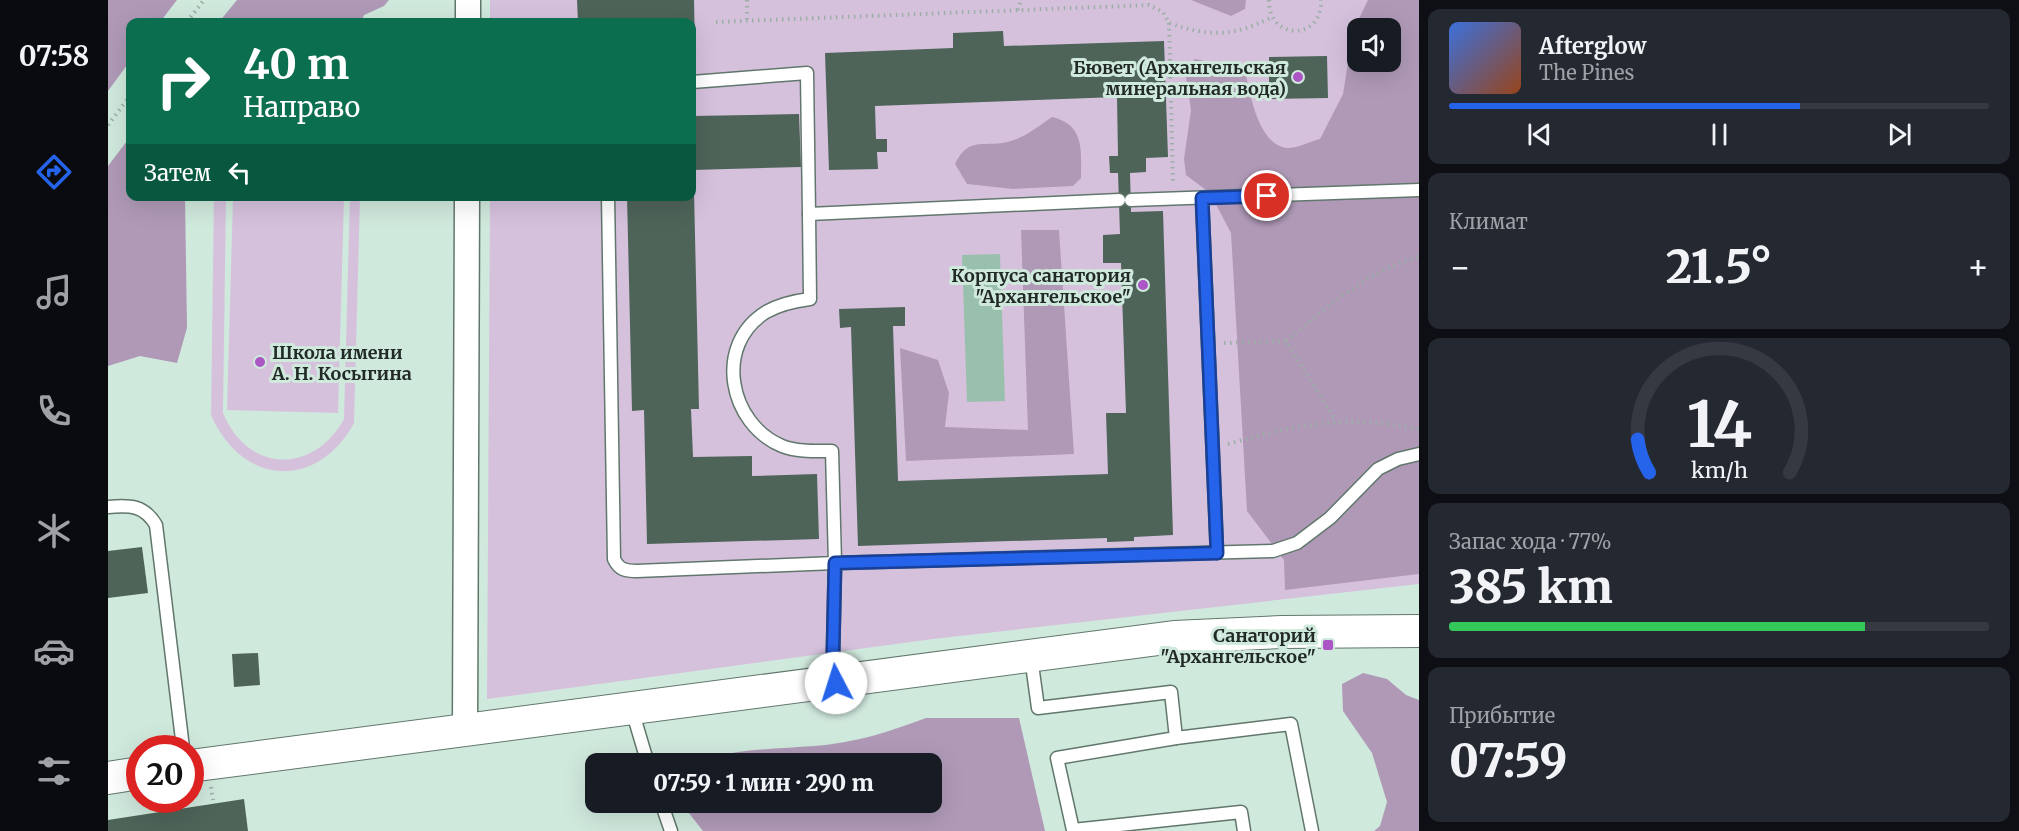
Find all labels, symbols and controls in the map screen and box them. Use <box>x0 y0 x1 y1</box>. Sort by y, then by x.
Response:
map controls <box>1347 18 1401 72</box>
button: sound <box>1347 18 1401 72</box>
text: Afterglow <box>1539 32 1646 60</box>
text: 40 m <box>243 38 349 90</box>
text: 07:58 <box>19 39 89 73</box>
icon: right <box>144 42 222 120</box>
place label: Бювет (Архангельская минеральная вода) <box>1073 56 1286 100</box>
text: The Pines <box>1539 60 1634 85</box>
marker: Бювет (Архангельская минеральная вода) <box>1291 70 1305 84</box>
text: Направо <box>243 90 360 124</box>
icon: previous <box>1523 118 1556 151</box>
icon: pause <box>1703 118 1736 151</box>
icon: next <box>1883 118 1916 151</box>
icon: directions <box>33 151 75 193</box>
icon: left <box>223 156 256 189</box>
text: Затем <box>144 159 211 187</box>
pin <box>1241 170 1292 221</box>
icon: arrive <box>1250 179 1283 212</box>
text: Климат <box>1449 209 1528 234</box>
text: 21.5° <box>1666 239 1772 295</box>
text: − <box>1449 247 1471 288</box>
text: + <box>1967 247 1989 288</box>
place label: Корпуса санатория "Архангельское" <box>951 264 1131 308</box>
icon: music <box>33 271 75 313</box>
marker: Корпуса санатория "Архангельское" <box>1136 278 1150 292</box>
place label: Школа имени А. Н. Косыгина <box>271 341 412 385</box>
marker: Школа имени А. Н. Косыгина <box>253 355 267 369</box>
text: 14 <box>1686 386 1752 464</box>
icon: phone <box>33 390 75 432</box>
text: km/h <box>1691 457 1747 484</box>
icon: climate <box>33 510 75 552</box>
text: Запас хода · 77% <box>1449 529 1611 554</box>
text: 385 km <box>1449 559 1613 615</box>
place label: Санаторий "Архангельское" <box>1160 624 1316 668</box>
icon: car <box>33 630 75 672</box>
marker: Санаторий "Архангельское" <box>1321 638 1335 652</box>
position arrow <box>804 651 868 715</box>
text: Прибытие <box>1449 703 1555 728</box>
text: 07:59 <box>1449 733 1567 789</box>
speed limit sign: 20 <box>126 735 204 813</box>
icon: filters <box>33 750 75 792</box>
text: 07:59 · 1 мин · 290 m <box>653 769 874 797</box>

